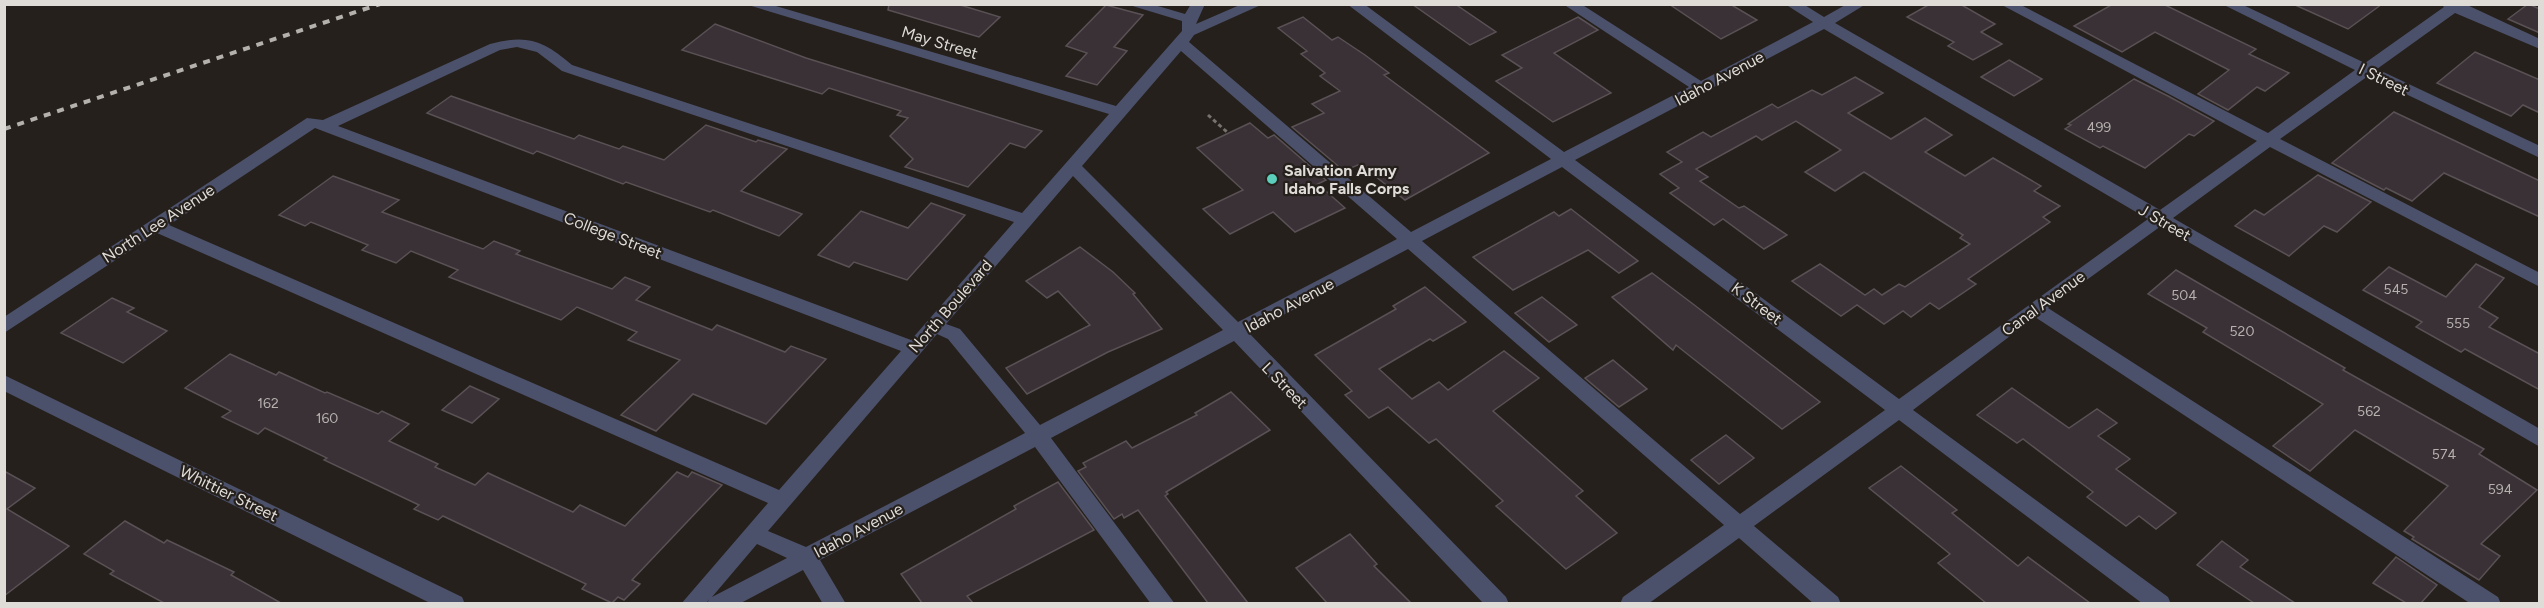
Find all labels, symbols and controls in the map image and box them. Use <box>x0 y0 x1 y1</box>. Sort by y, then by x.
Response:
street label: May Street <box>899 22 980 63</box>
street label: Idaho Avenue <box>1671 47 1767 110</box>
street label: I Street <box>2356 59 2412 100</box>
house number: 499 <box>2087 119 2111 136</box>
place label: Salvation Army Idaho Falls Corps <box>1284 161 1410 198</box>
marker: Salvation Army Idaho Falls Corps <box>1265 172 1279 186</box>
street label: North Lee Avenue <box>99 180 218 267</box>
street label: J Street <box>2135 200 2194 245</box>
street label: College Street <box>561 208 665 263</box>
street label: North Boulevard <box>905 256 996 357</box>
street label: Canal Avenue <box>1998 267 2089 340</box>
street label: Idaho Avenue <box>1241 274 1337 337</box>
street label: K Street <box>1728 278 1786 329</box>
house number: 545 <box>2384 281 2408 298</box>
house number: 504 <box>2171 287 2197 304</box>
house number: 555 <box>2446 315 2470 332</box>
house number: 520 <box>2230 323 2254 340</box>
street label: L Street <box>1258 358 1311 412</box>
house number: 162 <box>257 395 279 412</box>
house number: 562 <box>2357 403 2381 420</box>
house number: 160 <box>316 410 338 427</box>
house number: 574 <box>2432 446 2456 463</box>
street label: Whittier Street <box>177 462 281 525</box>
house number: 594 <box>2488 481 2513 498</box>
street label: Idaho Avenue <box>810 499 906 562</box>

